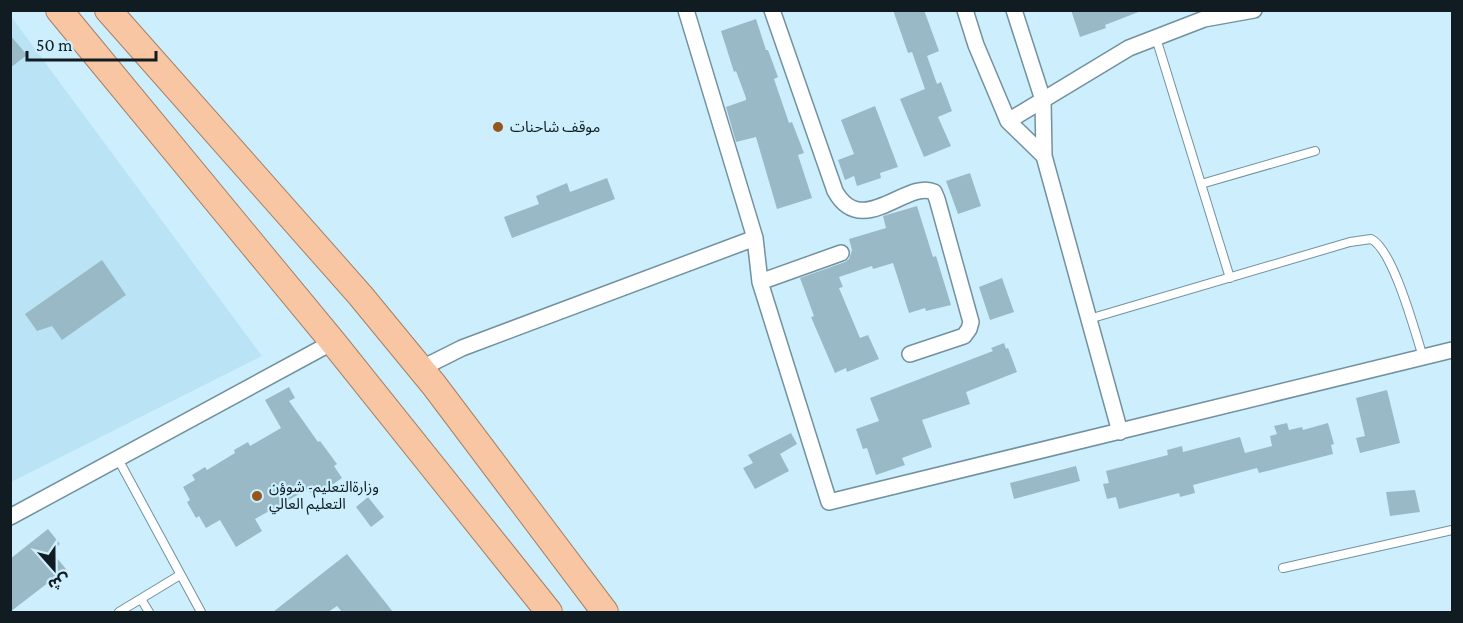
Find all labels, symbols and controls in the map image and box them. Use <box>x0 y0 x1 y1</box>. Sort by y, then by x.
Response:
scale bar <box>27 24 156 62</box>
text: 50 m <box>36 35 73 55</box>
place label: موقف شاحنات <box>510 119 600 136</box>
marker: موقف شاحنات <box>491 120 505 134</box>
place label: وزارةالتعليم- شوؤن التعليم العالي <box>269 479 379 515</box>
marker: وزارةالتعليم- شوؤن التعليم العالي <box>250 489 264 503</box>
north arrow <box>24 539 84 599</box>
text: ش <box>45 570 72 594</box>

